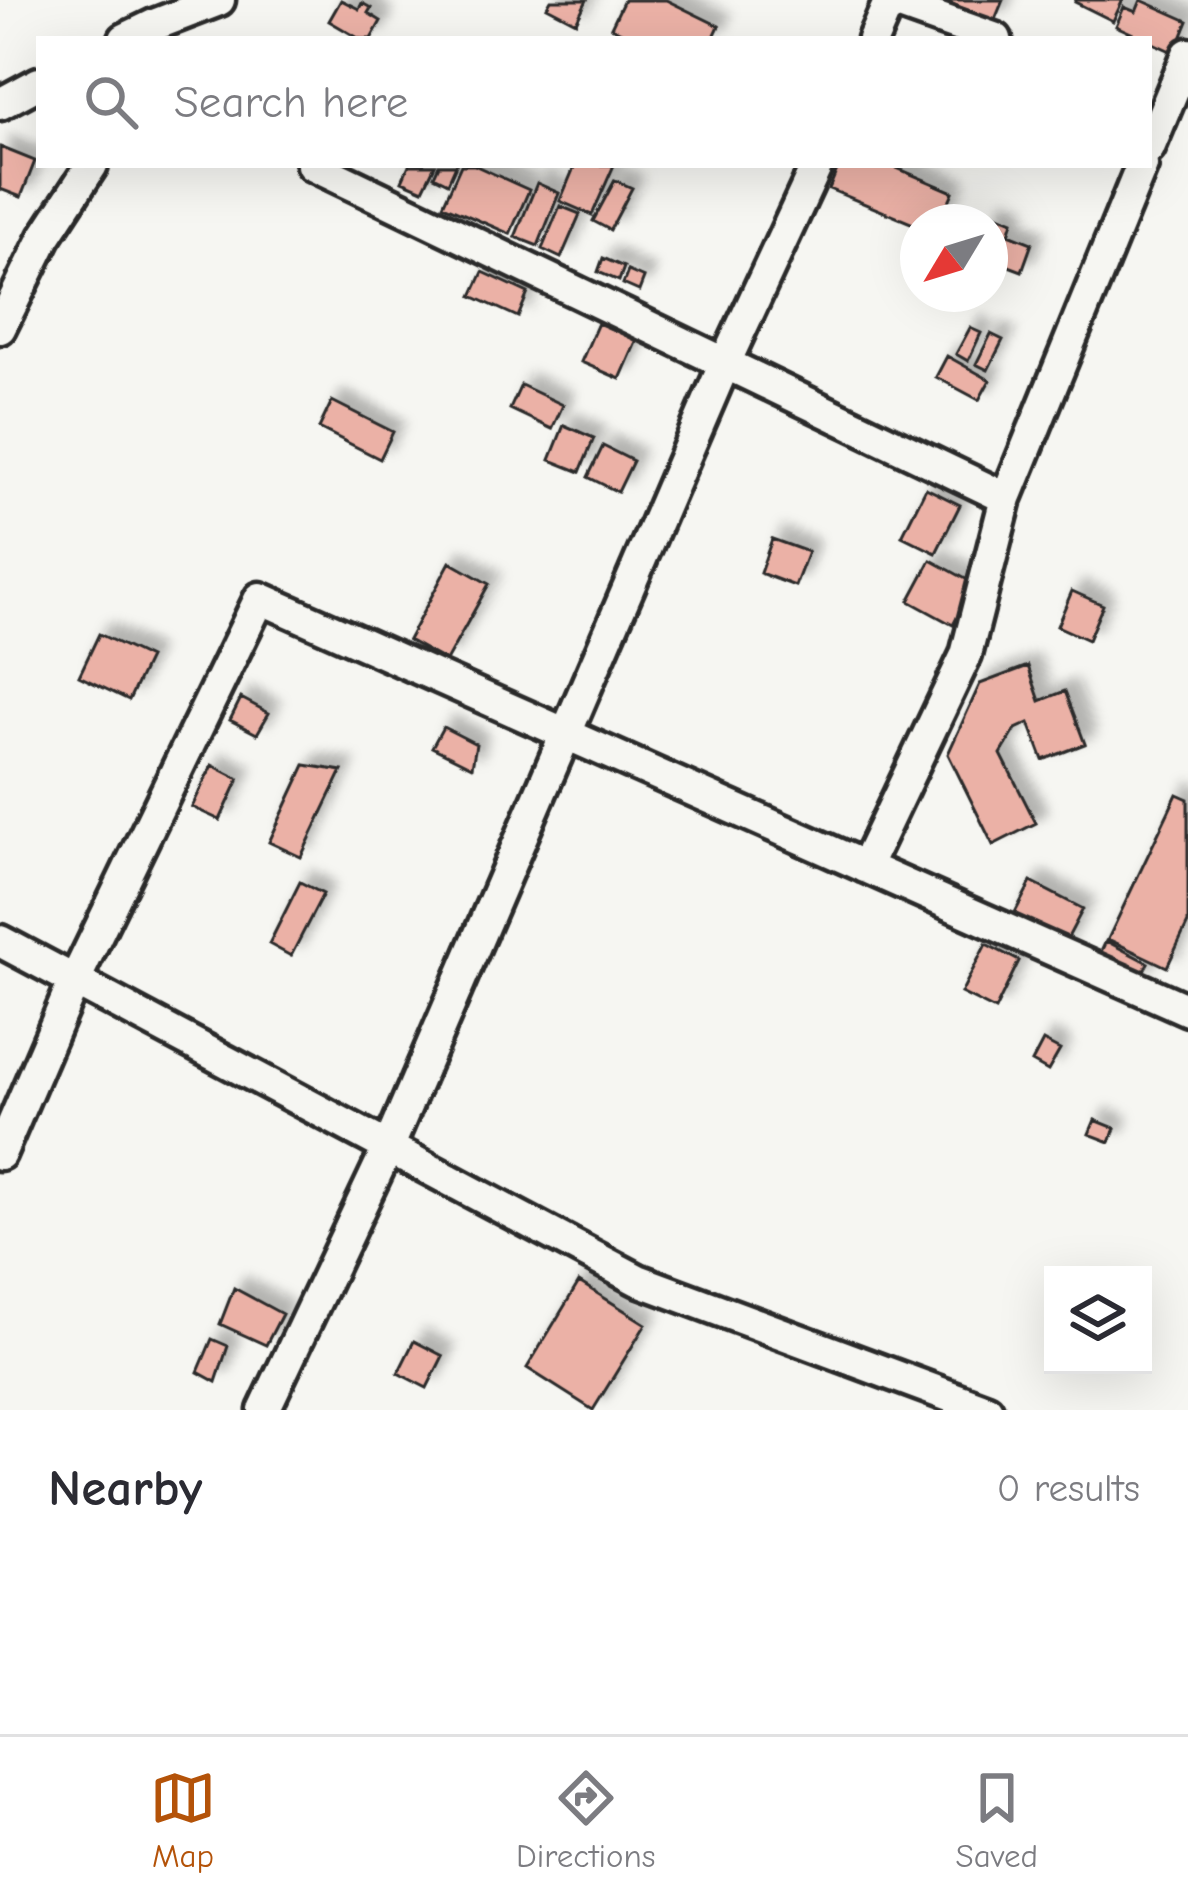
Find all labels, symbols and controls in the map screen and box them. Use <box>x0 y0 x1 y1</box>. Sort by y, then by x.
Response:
search box <box>36 36 1152 168</box>
icon: search <box>78 69 144 135</box>
text: Search here <box>174 76 408 128</box>
north arrow <box>900 204 1008 312</box>
map controls <box>1044 1266 1152 1374</box>
button: layers <box>1044 1266 1152 1374</box>
text: Nearby <box>48 1459 202 1518</box>
text: 0 results <box>997 1466 1140 1511</box>
tab: Map <box>150 1765 216 1875</box>
tab: Directions <box>516 1765 656 1875</box>
tab: Saved <box>956 1765 1038 1875</box>

